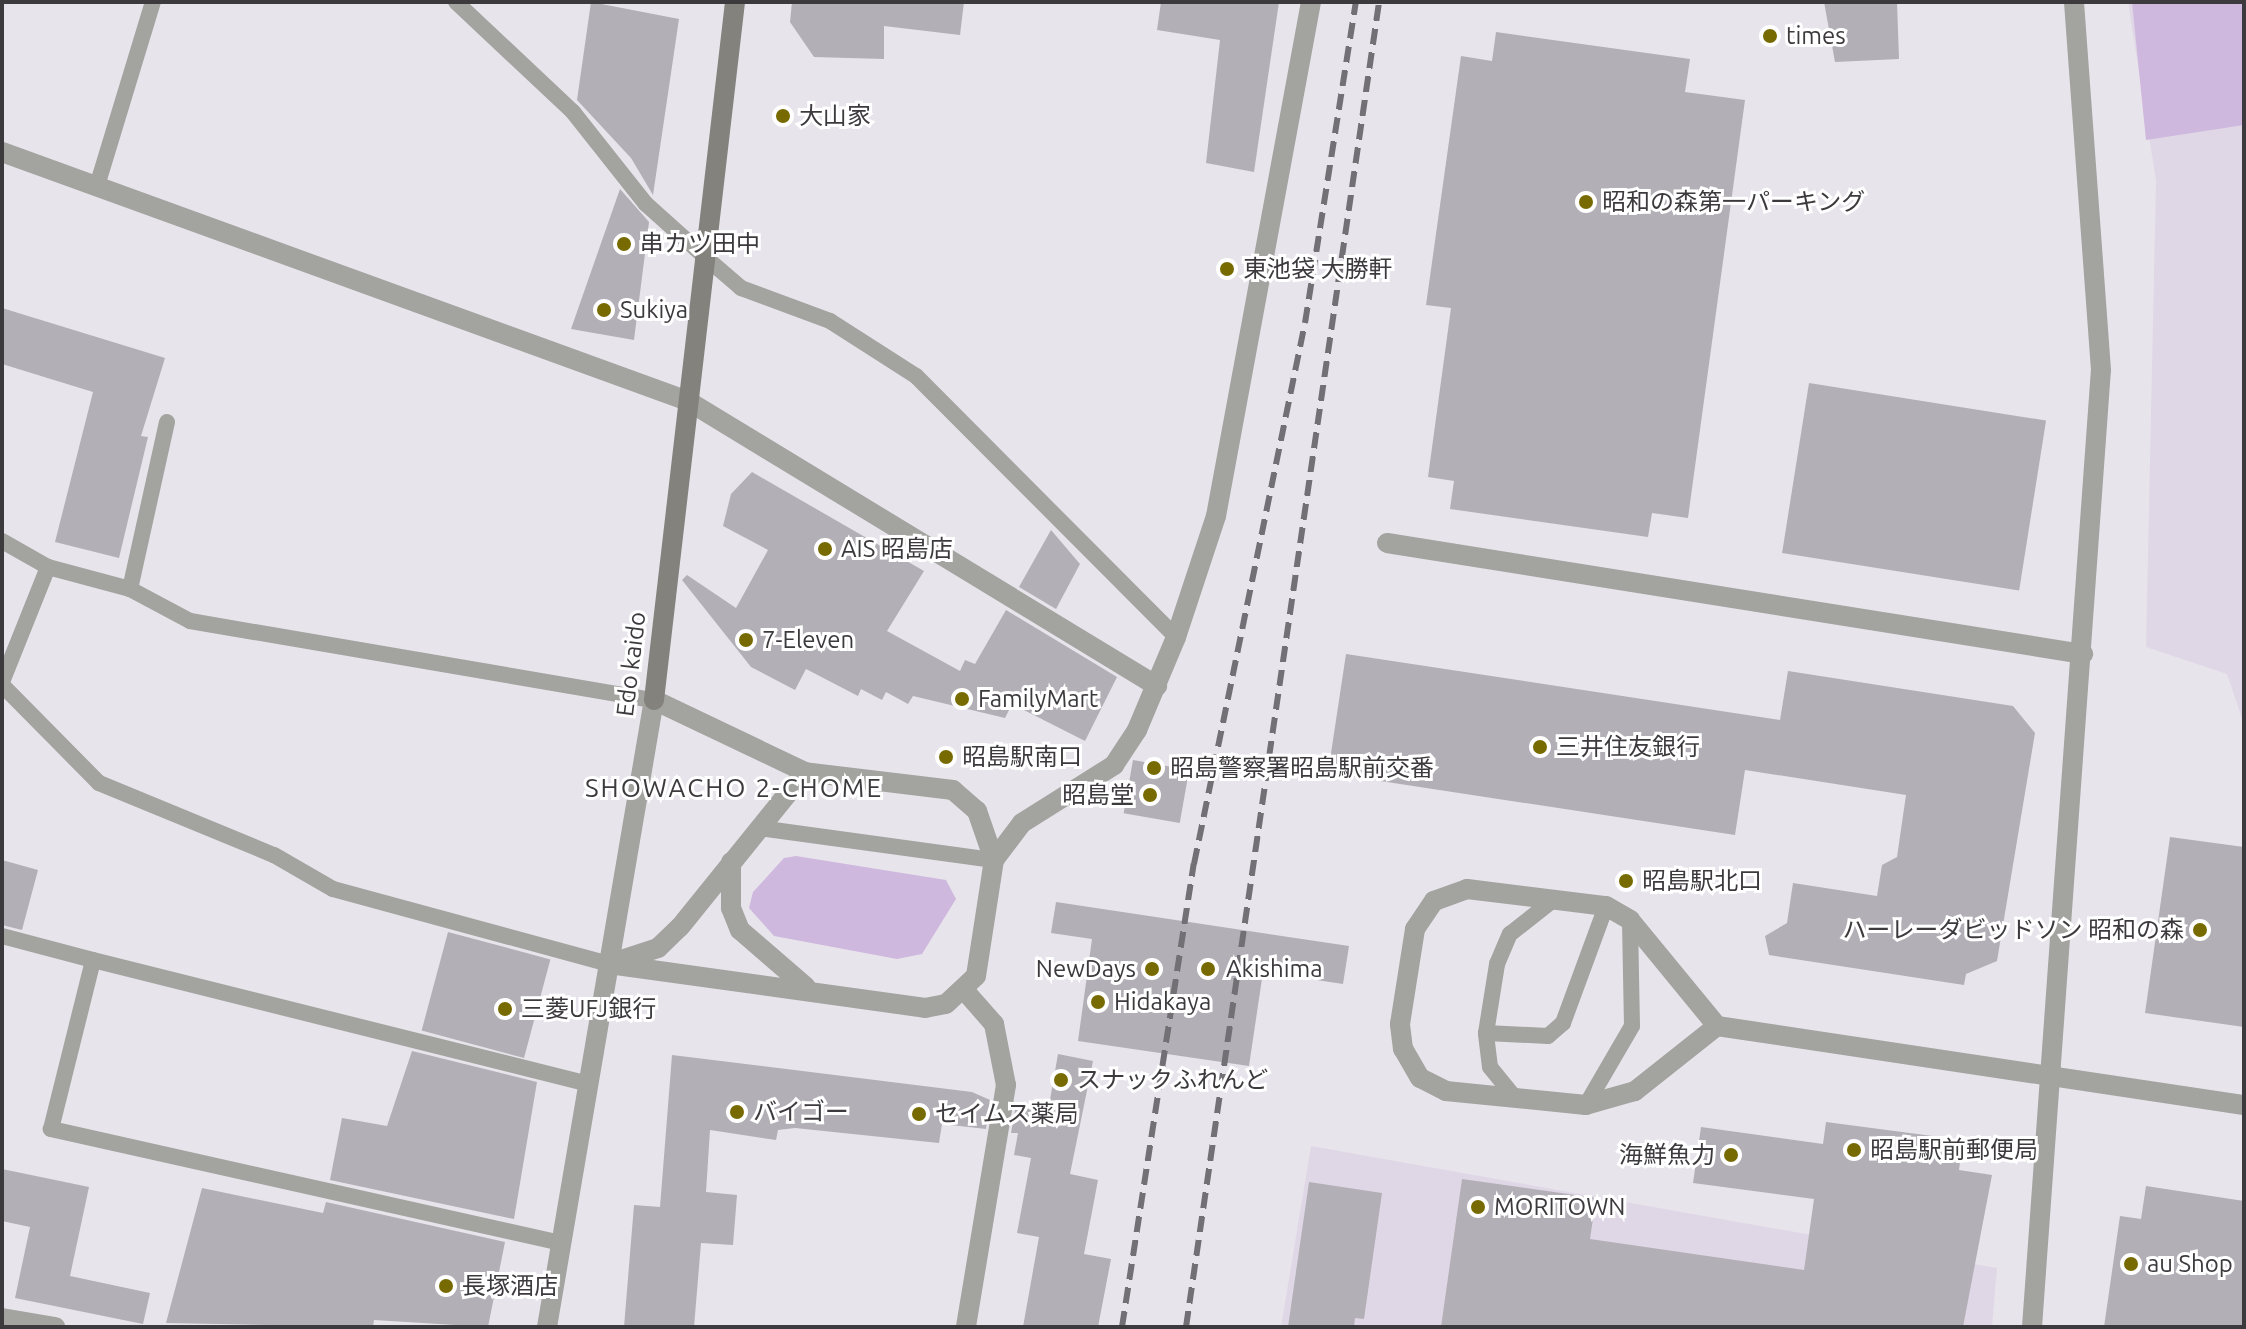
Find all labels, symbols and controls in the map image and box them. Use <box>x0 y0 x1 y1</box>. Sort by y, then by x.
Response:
place label: times <box>1786 22 1846 50</box>
marker: times <box>1761 27 1779 45</box>
place label: 大山家 <box>799 102 871 130</box>
marker: 大山家 <box>774 107 792 125</box>
place label: 昭和の森第一パーキング <box>1602 188 1866 216</box>
marker: 昭和の森第一パーキング <box>1577 193 1595 211</box>
place label: 串カツ田中 <box>640 230 760 258</box>
marker: 串カツ田中 <box>615 235 633 253</box>
place label: 東池袋 大勝軒 <box>1243 255 1392 283</box>
marker: 東池袋 大勝軒 <box>1218 260 1236 278</box>
place label: Sukiya <box>620 296 688 324</box>
marker: Sukiya <box>595 301 613 319</box>
place label: AIS 昭島店 <box>841 535 953 563</box>
marker: AIS 昭島店 <box>816 540 834 558</box>
street label: Edo kaido <box>610 610 652 718</box>
place label: 7-Eleven <box>762 626 854 654</box>
marker: 7-Eleven <box>737 631 755 649</box>
place label: FamilyMart <box>978 685 1098 713</box>
marker: FamilyMart <box>953 690 971 708</box>
place label: 三井住友銀行 <box>1556 733 1700 761</box>
marker: 三井住友銀行 <box>1531 738 1549 756</box>
place label: 昭島駅南口 <box>962 743 1082 771</box>
marker: 昭島駅南口 <box>937 748 955 766</box>
place label: 昭島警察署昭島駅前交番 <box>1170 754 1434 782</box>
marker: 昭島警察署昭島駅前交番 <box>1145 759 1163 777</box>
district label: SHOWACHO 2-CHOME <box>585 772 883 804</box>
place label: 昭島堂 <box>1062 781 1134 809</box>
marker: 昭島堂 <box>1141 786 1159 804</box>
place label: 昭島駅北口 <box>1642 867 1762 895</box>
marker: 昭島駅北口 <box>1617 872 1635 890</box>
place label: ハーレーダビッドソン 昭和の森 <box>1843 916 2184 944</box>
marker: ハーレーダビッドソン 昭和の森 <box>2191 921 2209 939</box>
place label: NewDays <box>1036 955 1136 983</box>
place label: Akishima <box>1226 955 1323 983</box>
marker: Akishima <box>1197 958 1219 980</box>
marker: NewDays <box>1143 960 1161 978</box>
place label: Hidakaya <box>1114 988 1211 1016</box>
marker: Hidakaya <box>1089 993 1107 1011</box>
place label: 三菱UFJ銀行 <box>521 995 656 1023</box>
marker: 三菱UFJ銀行 <box>496 1000 514 1018</box>
place label: スナックふれんど <box>1077 1066 1269 1094</box>
marker: スナックふれんど <box>1052 1071 1070 1089</box>
place label: バイゴー <box>753 1098 849 1126</box>
place label: セイムス薬局 <box>935 1100 1079 1128</box>
marker: バイゴー <box>728 1103 746 1121</box>
marker: セイムス薬局 <box>910 1105 928 1123</box>
place label: 昭島駅前郵便局 <box>1870 1136 2038 1164</box>
place label: 海鮮魚力 <box>1619 1141 1715 1169</box>
marker: 昭島駅前郵便局 <box>1845 1141 1863 1159</box>
marker: 海鮮魚力 <box>1722 1146 1740 1164</box>
place label: MORITOWN <box>1494 1193 1625 1221</box>
marker: MORITOWN <box>1469 1198 1487 1216</box>
place label: au Shop <box>2147 1250 2233 1278</box>
marker: au Shop <box>2122 1255 2140 1273</box>
place label: 長塚酒店 <box>462 1272 558 1300</box>
marker: 長塚酒店 <box>437 1277 455 1295</box>

